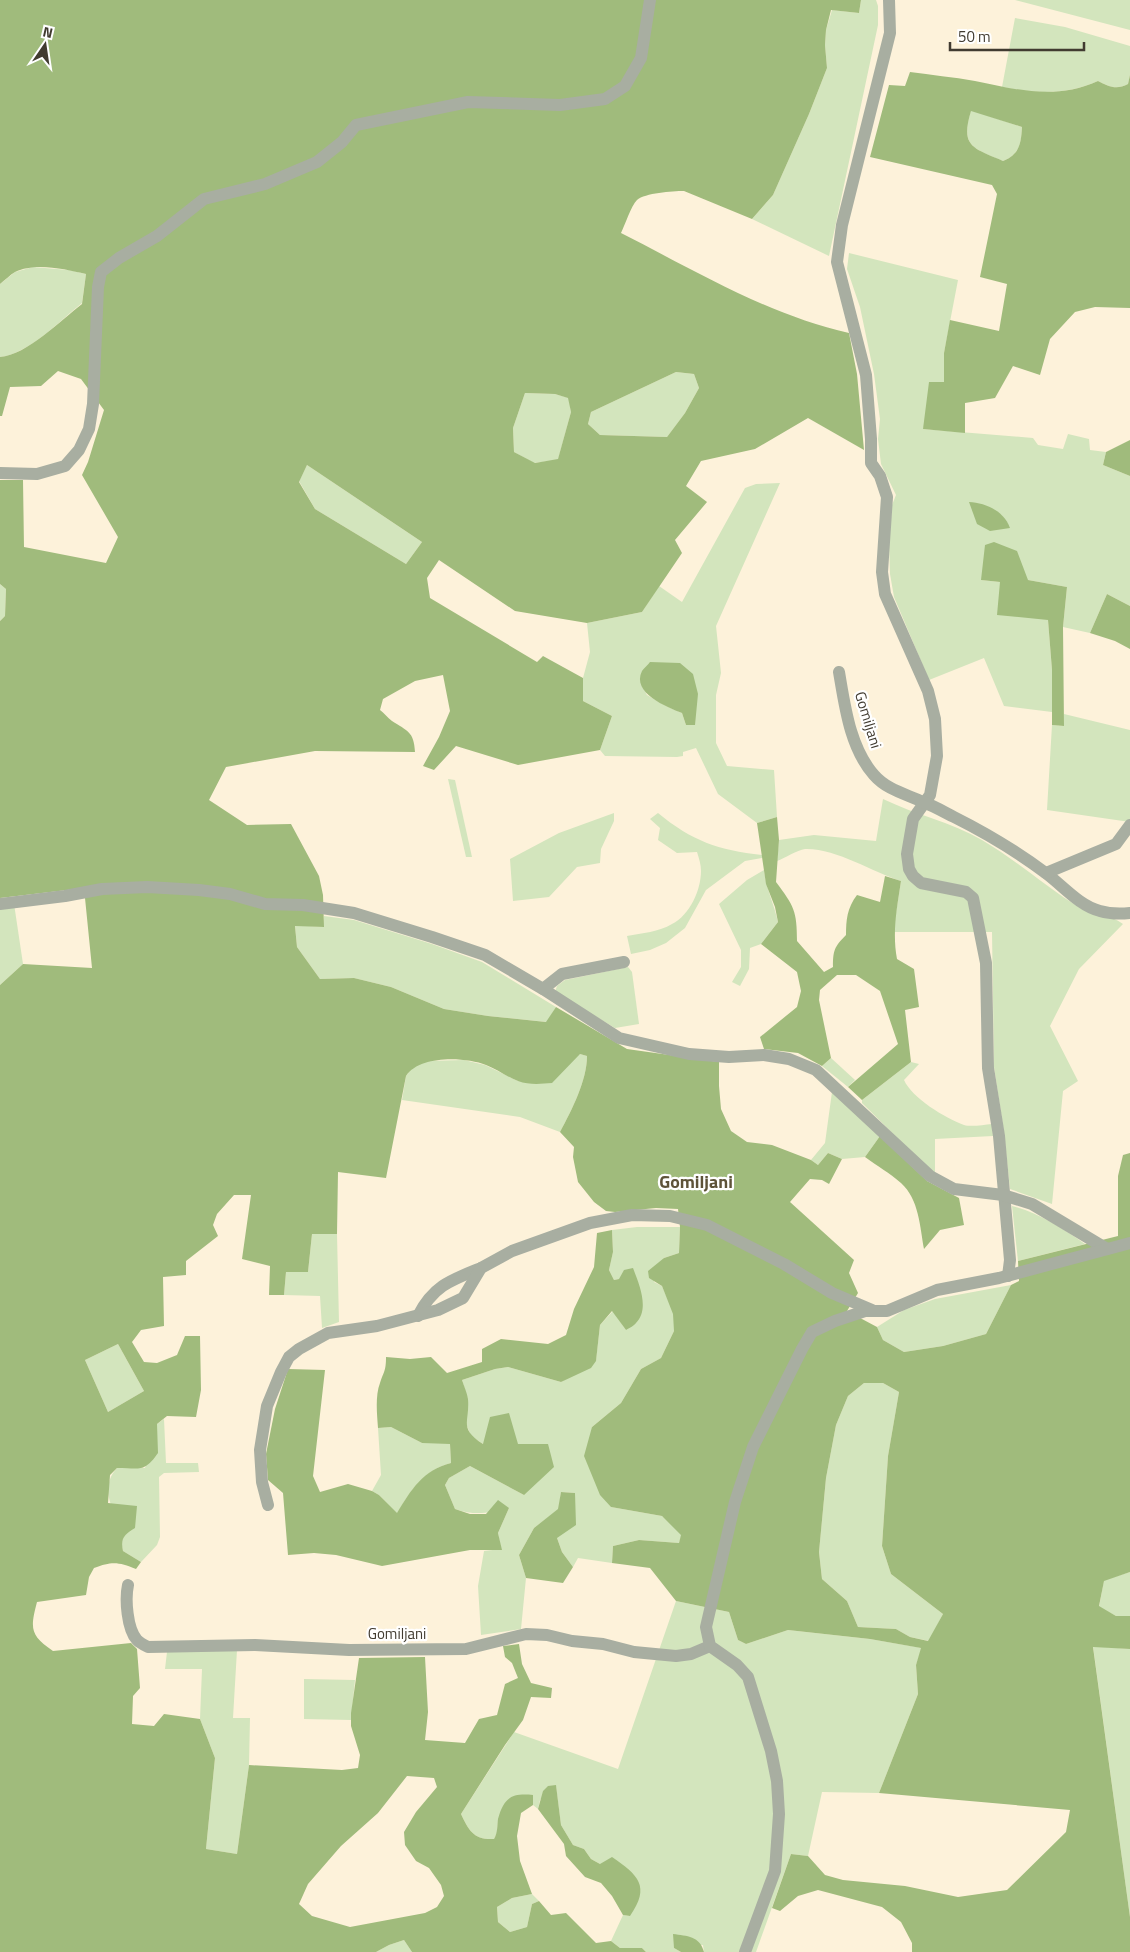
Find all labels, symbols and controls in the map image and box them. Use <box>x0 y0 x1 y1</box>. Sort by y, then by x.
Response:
north arrow <box>20 20 70 70</box>
scale bar <box>950 20 1084 52</box>
text: N <box>41 21 55 43</box>
text: 50 m <box>958 25 991 48</box>
street label: Gomiljani <box>849 688 888 751</box>
district label: Gomiljani <box>659 1168 733 1195</box>
street label: Gomiljani <box>368 1622 426 1645</box>

